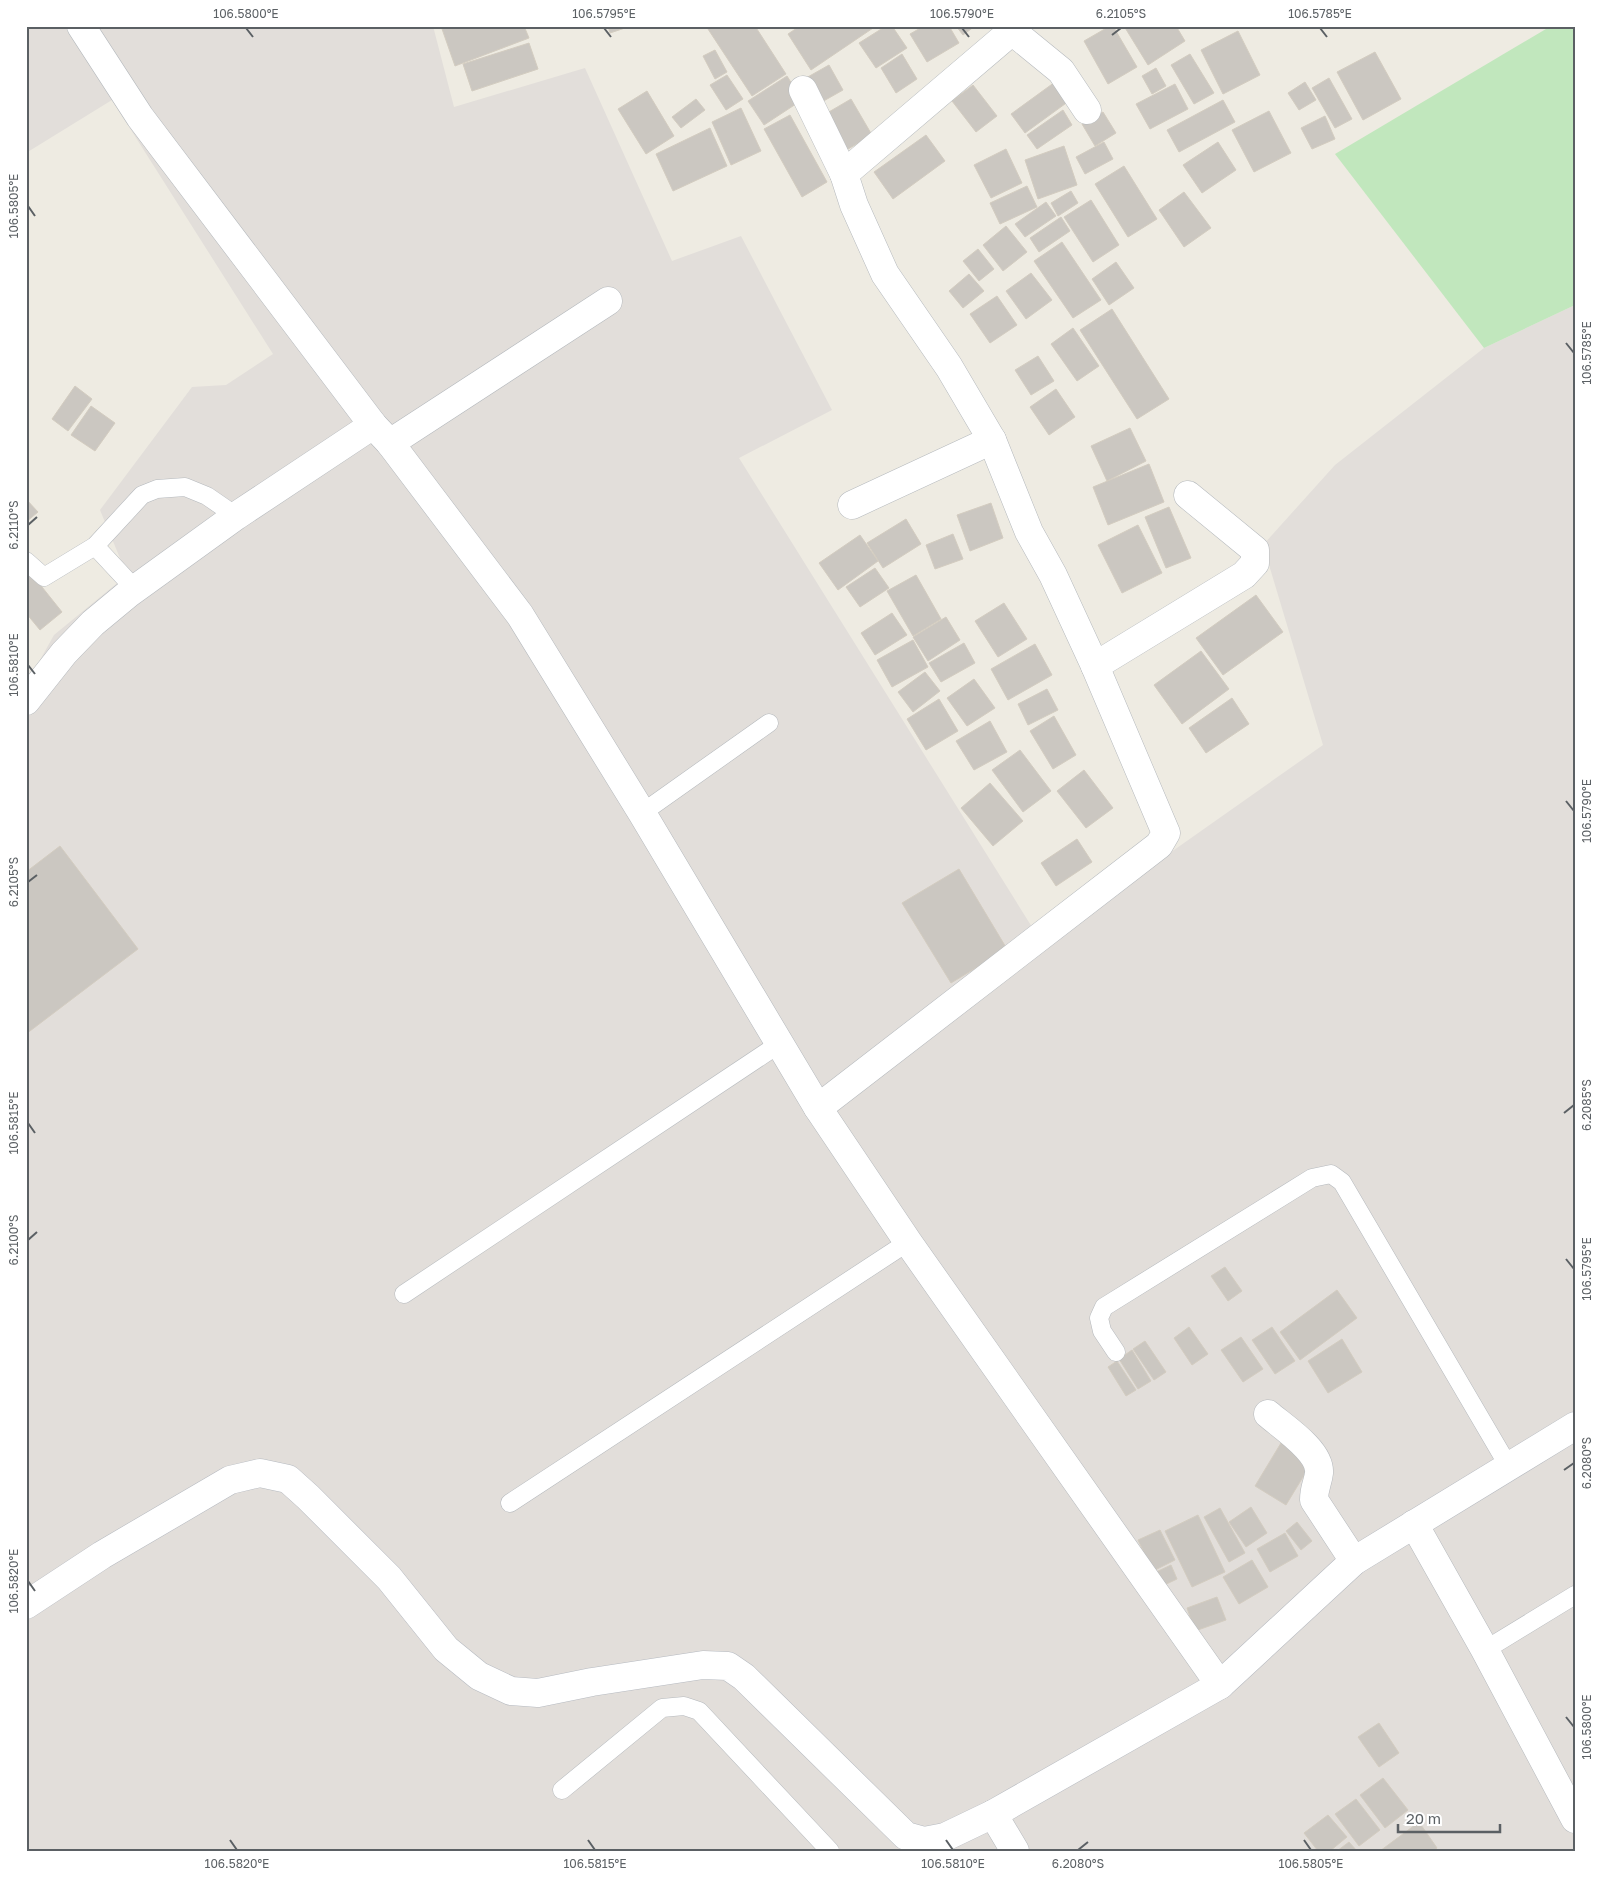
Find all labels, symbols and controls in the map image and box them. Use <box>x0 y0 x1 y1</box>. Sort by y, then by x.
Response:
text: 106.5800°E <box>213 6 279 21</box>
text: 106.5795°E <box>572 6 636 21</box>
text: 106.5790°E <box>930 6 994 21</box>
text: 6.2105°S <box>1096 6 1147 21</box>
text: 106.5785°E <box>1288 6 1352 21</box>
text: 106.5805°E <box>6 174 21 238</box>
text: 106.5785°E <box>1579 321 1594 385</box>
text: 6.2110°S <box>6 500 21 550</box>
text: 106.5810°E <box>6 633 21 697</box>
text: 106.5790°E <box>1579 779 1594 843</box>
text: 6.2105°S <box>6 856 21 907</box>
text: 6.2085°S <box>1579 1079 1594 1131</box>
text: 106.5815°E <box>6 1091 21 1155</box>
text: 6.2100°S <box>6 1214 21 1265</box>
text: 106.5795°E <box>1579 1237 1594 1301</box>
text: 6.2080°S <box>1579 1436 1594 1489</box>
text: 106.5820°E <box>6 1549 21 1613</box>
text: 106.5800°E <box>1579 1694 1594 1760</box>
scale bar <box>1398 1802 1501 1834</box>
text: 20 m <box>1406 1809 1441 1827</box>
text: 106.5820°E <box>205 1856 269 1871</box>
text: 106.5815°E <box>563 1856 627 1871</box>
text: 106.5810°E <box>921 1856 985 1871</box>
text: 6.2080°S <box>1052 1856 1105 1871</box>
text: 106.5805°E <box>1279 1856 1343 1871</box>

